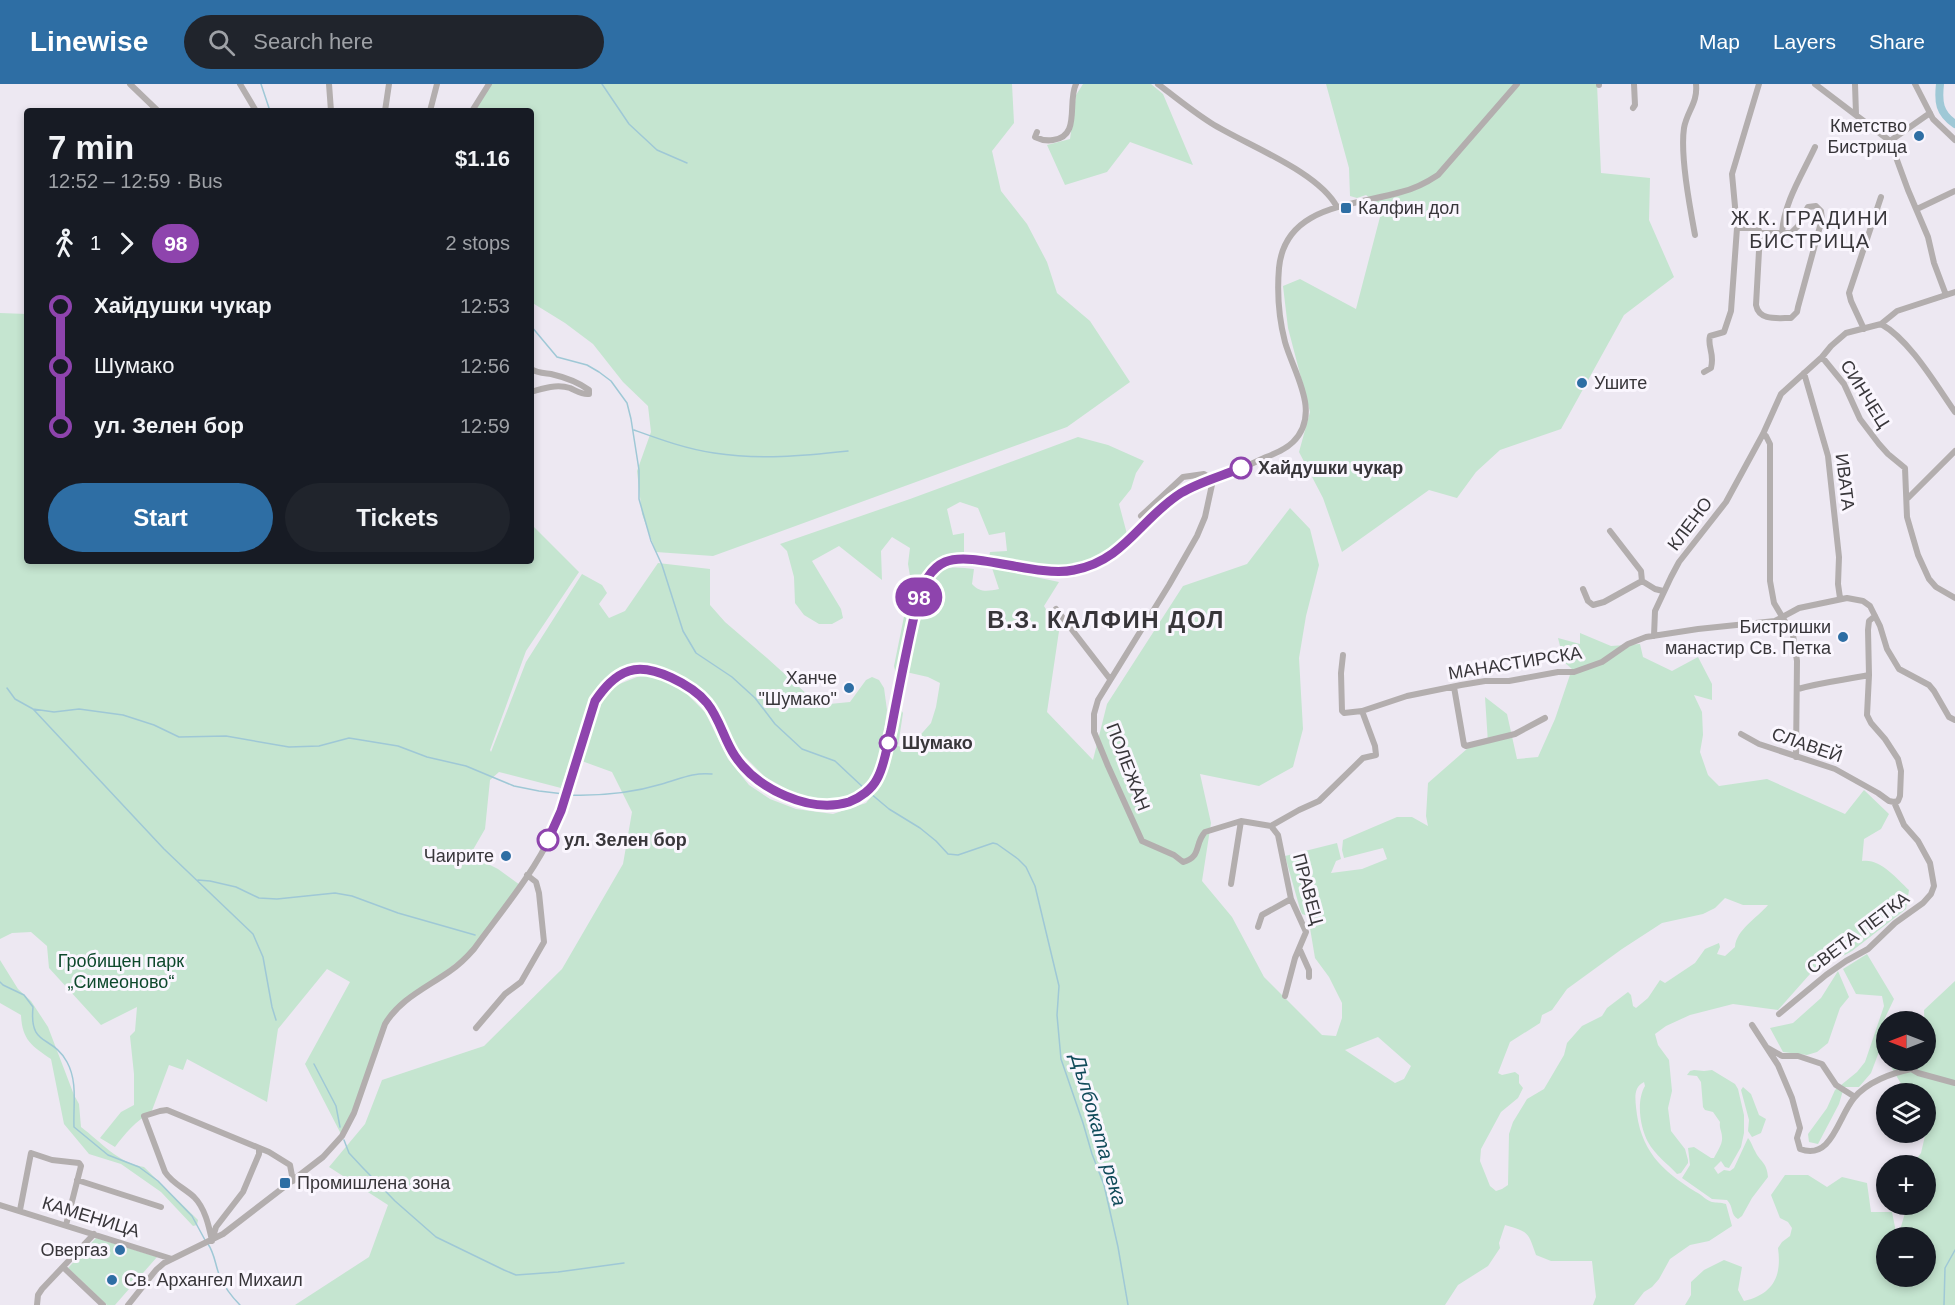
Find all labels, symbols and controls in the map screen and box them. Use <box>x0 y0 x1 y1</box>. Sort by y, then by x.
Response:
search box <box>184 15 604 69</box>
text: Linewise <box>30 26 148 57</box>
icon: search <box>205 26 238 59</box>
text: Search here <box>253 29 373 54</box>
text: Map <box>1699 30 1740 53</box>
text: Layers <box>1773 30 1836 53</box>
text: Share <box>1869 30 1925 53</box>
place label: Кметство Бистрица <box>1828 116 1908 157</box>
text: 7 min <box>48 129 134 166</box>
marker: Кметство Бистрица <box>1912 129 1926 143</box>
text: $1.16 <box>455 146 510 171</box>
text: 12:52 – 12:59 · Bus <box>48 170 223 192</box>
place label: Калфин дол <box>1358 198 1459 218</box>
marker: Калфин дол <box>1339 201 1353 215</box>
district label: Ж.К. ГРАДИНИ БИСТРИЦА <box>1731 207 1889 252</box>
icon: walk <box>48 227 81 260</box>
icon: forward <box>110 227 143 260</box>
text: 1 <box>90 232 101 254</box>
text: 98 <box>164 232 187 255</box>
text: 2 stops <box>446 232 510 254</box>
text: Хайдушки чукар <box>94 293 272 318</box>
text: 12:53 <box>460 295 510 317</box>
text: Шумако <box>94 353 174 378</box>
text: 12:56 <box>460 355 510 377</box>
street label: СИНЧЕЦ <box>1836 356 1894 432</box>
place label: Ушите <box>1594 373 1647 393</box>
marker: Ушите <box>1575 376 1589 390</box>
text: ул. Зелен бор <box>94 413 244 438</box>
text: 12:59 <box>460 415 510 437</box>
street label: ИВАТА <box>1832 452 1858 512</box>
marker: Хайдушки чукар <box>1230 457 1252 479</box>
place label: Хайдушки чукар <box>1258 458 1403 478</box>
button: Start <box>48 483 273 552</box>
button: Tickets <box>285 483 510 552</box>
street label: КЛЕНО <box>1664 493 1716 555</box>
line badge: 98 <box>892 578 946 616</box>
text: 98 <box>907 586 931 609</box>
district label: В.З. КАЛФИН ДОЛ <box>987 606 1225 633</box>
place label: Бистришки манастир Св. Петка <box>1665 617 1832 658</box>
marker: Бистришки манастир Св. Петка <box>1836 630 1850 644</box>
street label: МАНАСТИРСКА <box>1447 643 1583 683</box>
place label: Ханче "Шумако" <box>758 668 837 709</box>
marker: Ханче "Шумако" <box>842 681 856 695</box>
street label: ПОЛЕЖАН <box>1102 720 1154 814</box>
street label: СЛАВЕЙ <box>1769 723 1845 766</box>
place label: Шумако <box>902 733 973 753</box>
marker: Шумако <box>879 734 897 752</box>
marker: ул. Зелен бор <box>537 829 559 851</box>
place label: ул. Зелен бор <box>564 830 687 850</box>
place label: Чаирите <box>424 846 494 866</box>
marker: Чаирите <box>499 849 513 863</box>
street label: ПРАВЕЦ <box>1289 851 1327 927</box>
street label: СВЕТА ПЕТКА <box>1803 888 1913 978</box>
park label: Гробищен парк „Симеоново“ <box>58 951 184 992</box>
north arrow <box>1876 1011 1936 1071</box>
map controls <box>1876 1011 1936 1287</box>
water label: Дълбоката река <box>1066 1050 1131 1208</box>
button: layers <box>1876 1083 1936 1143</box>
button: + <box>1876 1155 1936 1215</box>
place label: Промишлена зона <box>297 1173 451 1193</box>
marker: Промишлена зона <box>278 1176 292 1190</box>
street label: КАМЕНИЦА <box>40 1193 142 1241</box>
button: − <box>1876 1227 1936 1287</box>
place label: Овергаз <box>40 1240 108 1260</box>
marker: Овергаз <box>113 1243 127 1257</box>
place label: Св. Архангел Михаил <box>124 1270 303 1290</box>
marker: Св. Архангел Михаил <box>105 1273 119 1287</box>

